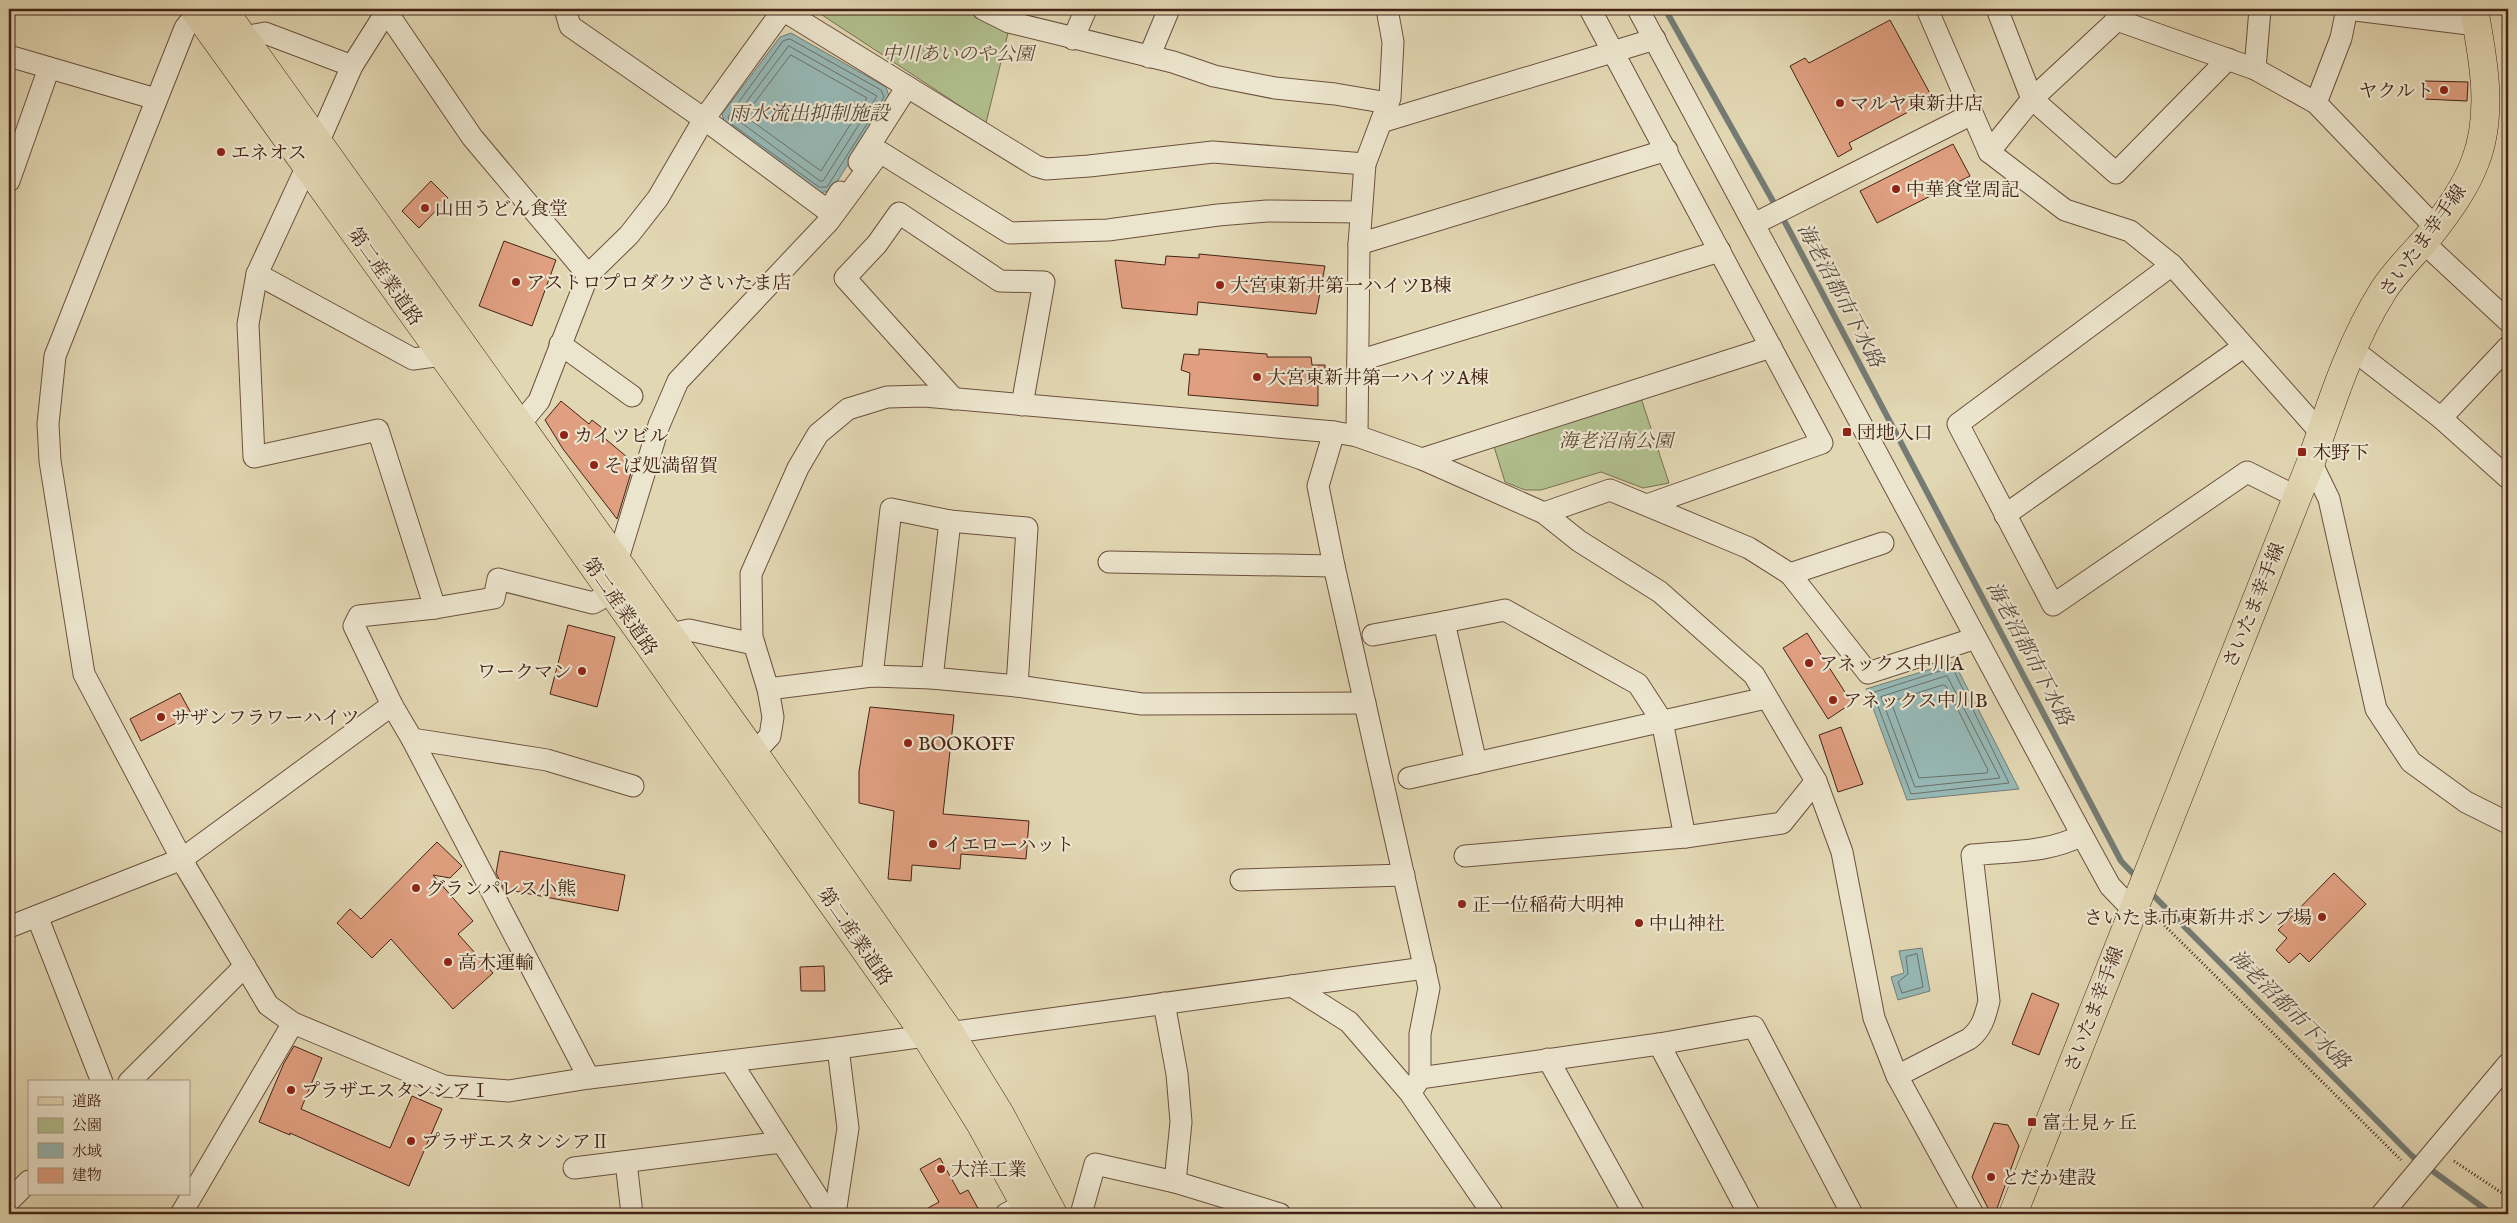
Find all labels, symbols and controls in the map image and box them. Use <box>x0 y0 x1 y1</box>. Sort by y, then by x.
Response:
park label: 中川あいのや公園 <box>882 43 1037 67</box>
place label: ヤクルト <box>2359 80 2434 104</box>
marker: ヤクルト <box>2438 84 2450 96</box>
place label: マルヤ東新井店 <box>1850 93 1983 117</box>
marker: マルヤ東新井店 <box>1834 97 1846 109</box>
water label: 雨水流出抑制施設 <box>729 102 892 127</box>
place label: エネオス <box>231 142 307 166</box>
marker: エネオス <box>215 146 227 158</box>
place label: 中華食堂周記 <box>1906 179 2020 203</box>
street label: さいたま幸手線 <box>2375 180 2472 302</box>
marker: 中華食堂周記 <box>1890 183 1902 195</box>
place label: 山田うどん食堂 <box>435 198 568 222</box>
marker: 山田うどん食堂 <box>419 202 431 214</box>
water label: 海老沼都市下水路 <box>1791 219 1889 374</box>
street label: 第二産業道路 <box>342 224 427 331</box>
place label: アストロプロダクツさいたま店 <box>526 272 791 296</box>
place label: 大宮東新井第一ハイツB棟 <box>1230 275 1452 299</box>
marker: アストロプロダクツさいたま店 <box>510 276 522 288</box>
marker: 大宮東新井第一ハイツB棟 <box>1214 279 1226 291</box>
place label: 大宮東新井第一ハイツA棟 <box>1267 367 1489 391</box>
marker: 大宮東新井第一ハイツA棟 <box>1251 371 1263 383</box>
place label: 団地入口 <box>1857 422 1933 446</box>
place label: カイツビル <box>574 425 668 449</box>
marker: 団地入口 <box>1841 426 1853 438</box>
marker: カイツビル <box>558 429 570 441</box>
park label: 海老沼南公園 <box>1559 430 1676 454</box>
place label: 木野下 <box>2312 442 2369 466</box>
marker: 木野下 <box>2296 446 2308 458</box>
place label: そば処満留賀 <box>604 455 718 479</box>
marker: そば処満留賀 <box>588 459 600 471</box>
street label: さいたま幸手線 <box>2219 540 2291 672</box>
street label: 第二産業道路 <box>577 554 662 661</box>
water label: 海老沼都市下水路 <box>1980 577 2078 732</box>
place label: アネックス中川A <box>1819 653 1965 677</box>
marker: アネックス中川A <box>1803 657 1815 669</box>
place label: ワークマン <box>477 661 572 685</box>
marker: ワークマン <box>576 665 588 677</box>
place label: アネックス中川B <box>1843 690 1988 714</box>
marker: アネックス中川B <box>1827 694 1839 706</box>
place label: サザンフラワーハイツ <box>171 707 360 731</box>
marker: サザンフラワーハイツ <box>155 711 167 723</box>
place label: BOOKOFF <box>918 733 1015 757</box>
marker: BOOKOFF <box>902 737 914 749</box>
place label: イエローハット <box>943 834 1074 858</box>
marker: イエローハット <box>927 838 939 850</box>
place label: グランパレス小熊 <box>426 878 576 902</box>
marker: グランパレス小熊 <box>410 882 422 894</box>
street label: 第二産業道路 <box>812 884 897 991</box>
place label: 正一位稲荷大明神 <box>1472 894 1624 918</box>
marker: 正一位稲荷大明神 <box>1456 898 1468 910</box>
place label: さいたま市東新井ポンプ場 <box>2084 907 2312 931</box>
marker: さいたま市東新井ポンプ場 <box>2316 911 2328 923</box>
place label: 中山神社 <box>1649 913 1725 937</box>
marker: 中山神社 <box>1633 917 1645 929</box>
street label: さいたま幸手線 <box>2060 943 2130 1076</box>
water label: 海老沼都市下水路 <box>2224 945 2356 1077</box>
place label: 高木運輸 <box>458 952 534 976</box>
marker: 高木運輸 <box>442 956 454 968</box>
legend <box>28 1080 190 1196</box>
place label: プラザエスタンシアⅠ <box>301 1080 490 1104</box>
marker: プラザエスタンシアⅠ <box>285 1084 297 1096</box>
text: 道路 <box>72 1092 102 1111</box>
place label: 富士見ヶ丘 <box>2042 1112 2137 1136</box>
text: 公園 <box>72 1116 102 1135</box>
marker: 富士見ヶ丘 <box>2026 1116 2038 1128</box>
place label: プラザエスタンシアⅡ <box>421 1131 610 1155</box>
marker: プラザエスタンシアⅡ <box>405 1135 417 1147</box>
text: 水域 <box>72 1142 102 1161</box>
place label: 大洋工業 <box>951 1159 1027 1183</box>
marker: 大洋工業 <box>935 1163 947 1175</box>
text: 建物 <box>72 1166 102 1185</box>
place label: とだか建設 <box>2001 1167 2096 1191</box>
marker: とだか建設 <box>1985 1171 1997 1183</box>

